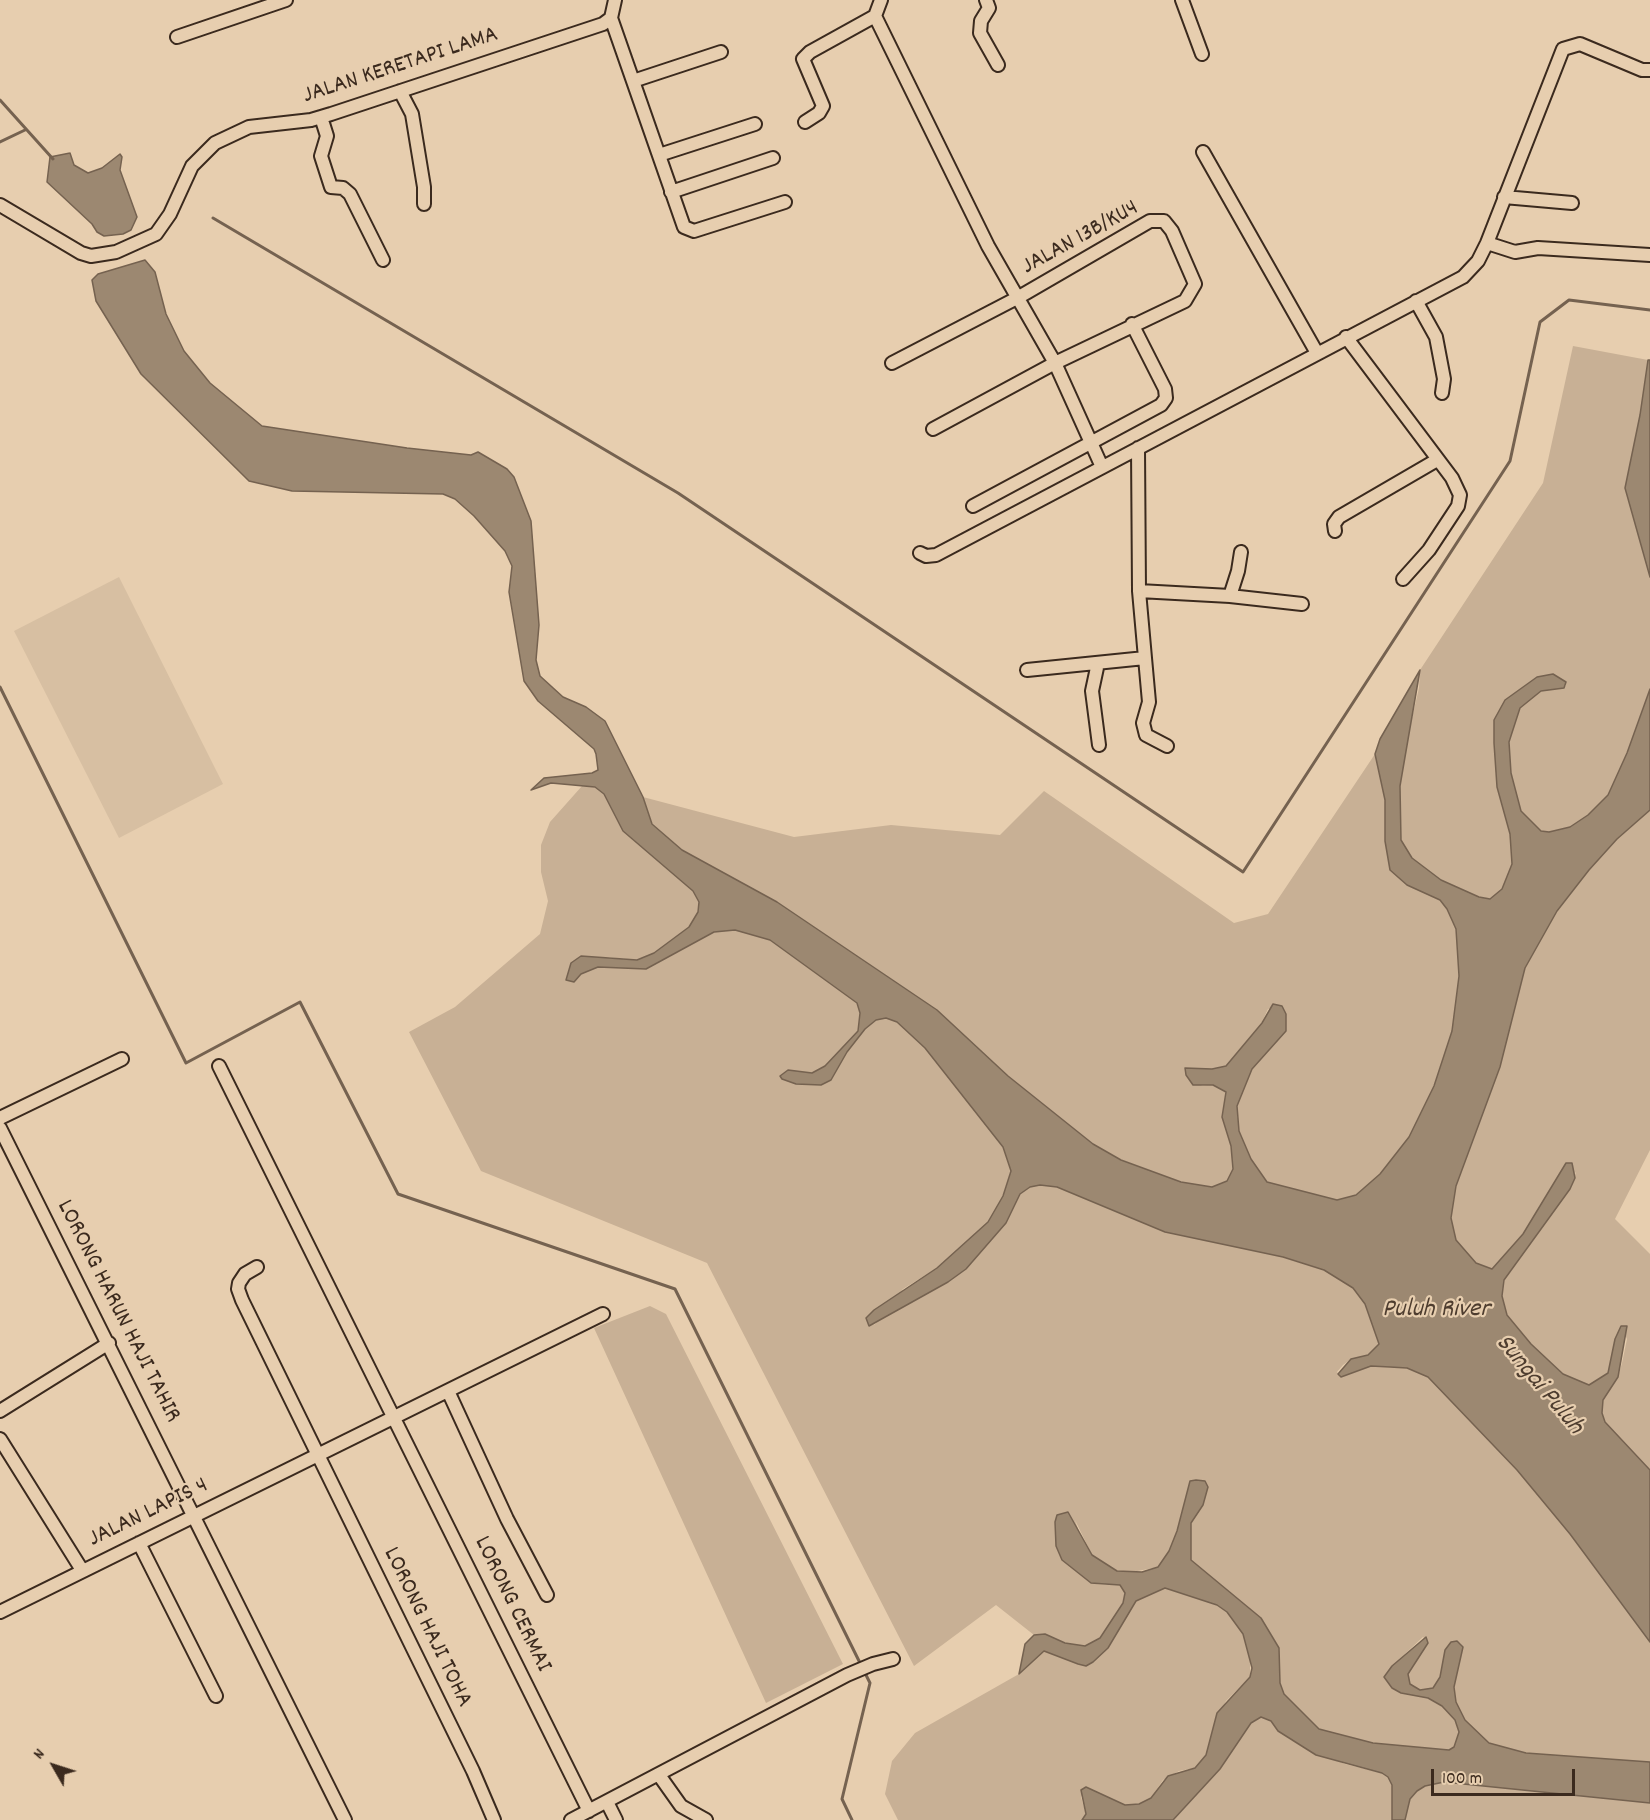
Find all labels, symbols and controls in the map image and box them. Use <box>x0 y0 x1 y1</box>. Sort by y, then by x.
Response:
street label: JALAN KERETAPI LAMA <box>300 22 502 112</box>
street label: JALAN 13B/KU4 <box>1018 195 1144 283</box>
street label: LORONG HARUN HAJI TAHIR <box>48 1196 186 1428</box>
water label: Puluh River <box>1382 1295 1490 1327</box>
water label: Sungai Puluh <box>1487 1330 1589 1442</box>
street label: JALAN LAPIS 4 <box>85 1473 213 1555</box>
street label: LORONG CERMAI <box>466 1532 556 1678</box>
street label: LORONG HAJI TOHA <box>375 1543 477 1713</box>
north arrow <box>24 1736 84 1796</box>
text: N <box>28 1744 51 1765</box>
scale bar <box>1434 1757 1578 1795</box>
text: 100 m <box>1442 1767 1482 1792</box>

